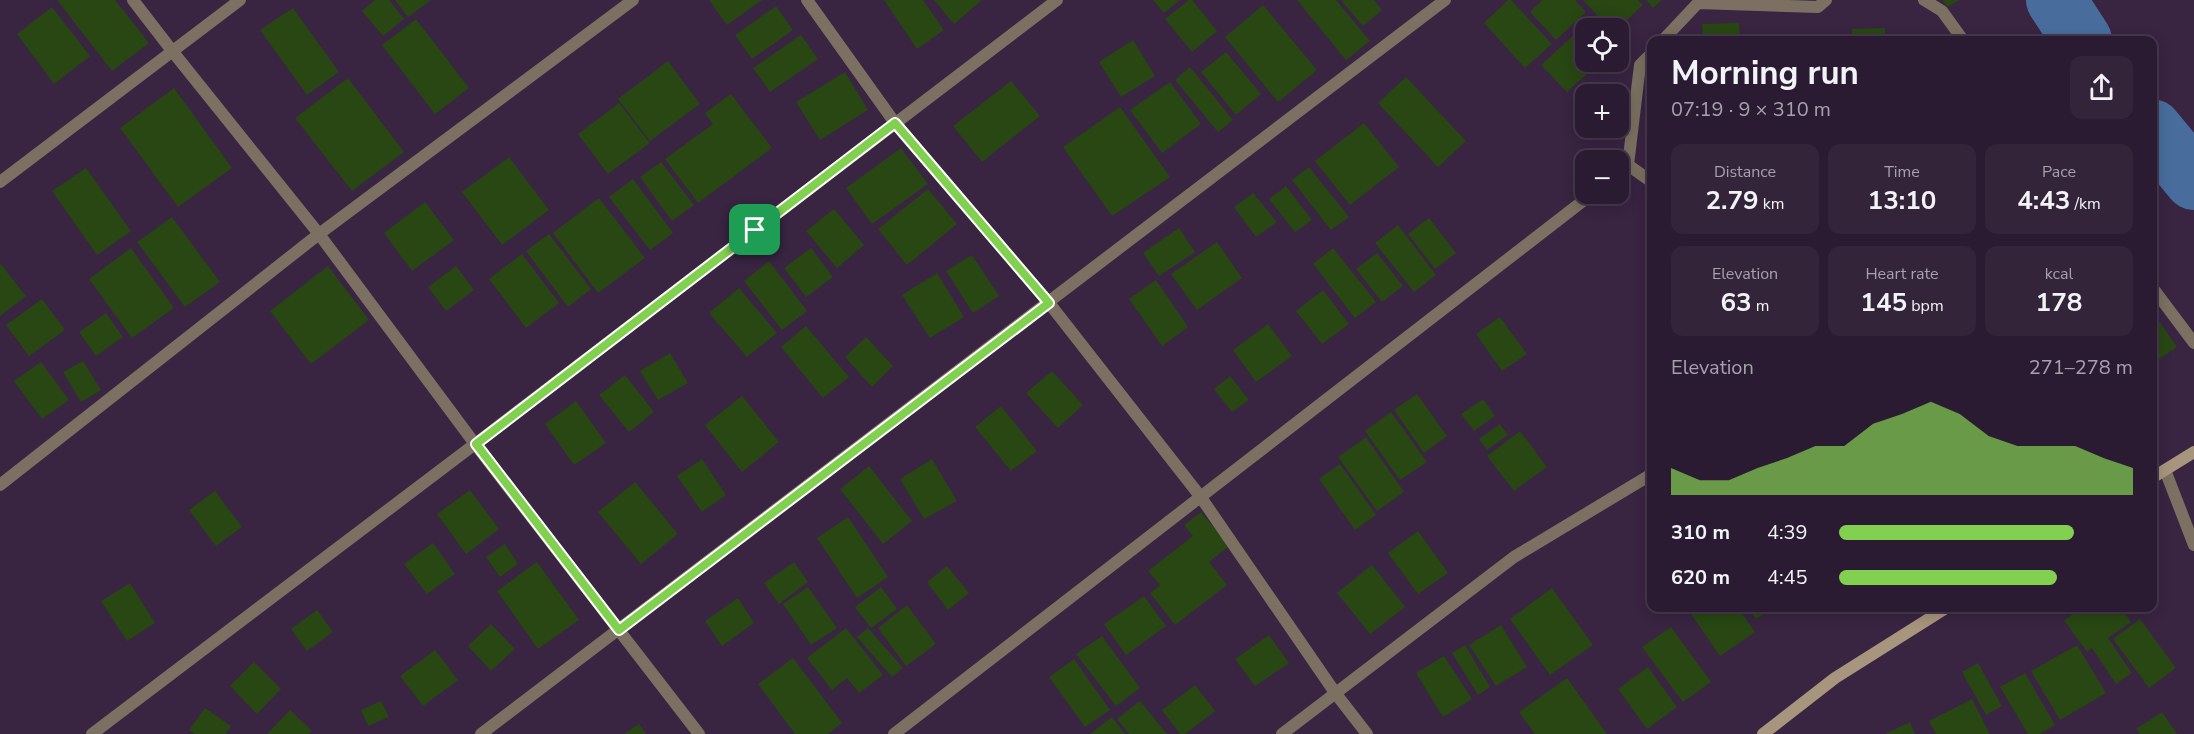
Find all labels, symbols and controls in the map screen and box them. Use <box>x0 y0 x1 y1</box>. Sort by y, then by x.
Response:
map controls <box>1575 18 1629 204</box>
button: locate <box>1575 18 1629 72</box>
text: Morning run <box>1671 51 1859 96</box>
button: share <box>2070 56 2133 119</box>
button: + <box>1575 84 1629 138</box>
text: 07:19 · 9 × 310 m <box>1671 96 1831 123</box>
button: − <box>1575 150 1629 204</box>
text: Distance <box>1714 161 1776 183</box>
text: Time <box>1884 161 1920 183</box>
text: Pace <box>2042 161 2076 183</box>
text: 2.79 <box>1705 183 1759 218</box>
text: 13:10 <box>1868 183 1936 218</box>
text: 4:43 <box>2017 183 2070 218</box>
text: km <box>1759 193 1785 215</box>
text: /km <box>2070 193 2101 215</box>
pin <box>729 204 780 255</box>
icon: arrive <box>738 213 771 246</box>
text: Elevation <box>1712 263 1778 285</box>
text: Heart rate <box>1865 263 1939 285</box>
text: kcal <box>2045 263 2073 285</box>
text: 63 <box>1720 285 1752 320</box>
text: 145 <box>1860 285 1907 320</box>
text: 178 <box>2036 285 2082 320</box>
text: m <box>1752 295 1770 317</box>
text: bpm <box>1907 295 1944 317</box>
text: Elevation <box>1671 354 1754 381</box>
text: 271–278 m <box>2029 354 2133 381</box>
text: 310 m <box>1671 519 1730 546</box>
text: 4:39 <box>1767 519 1808 546</box>
text: 620 m <box>1671 564 1730 591</box>
text: 4:45 <box>1767 564 1808 591</box>

